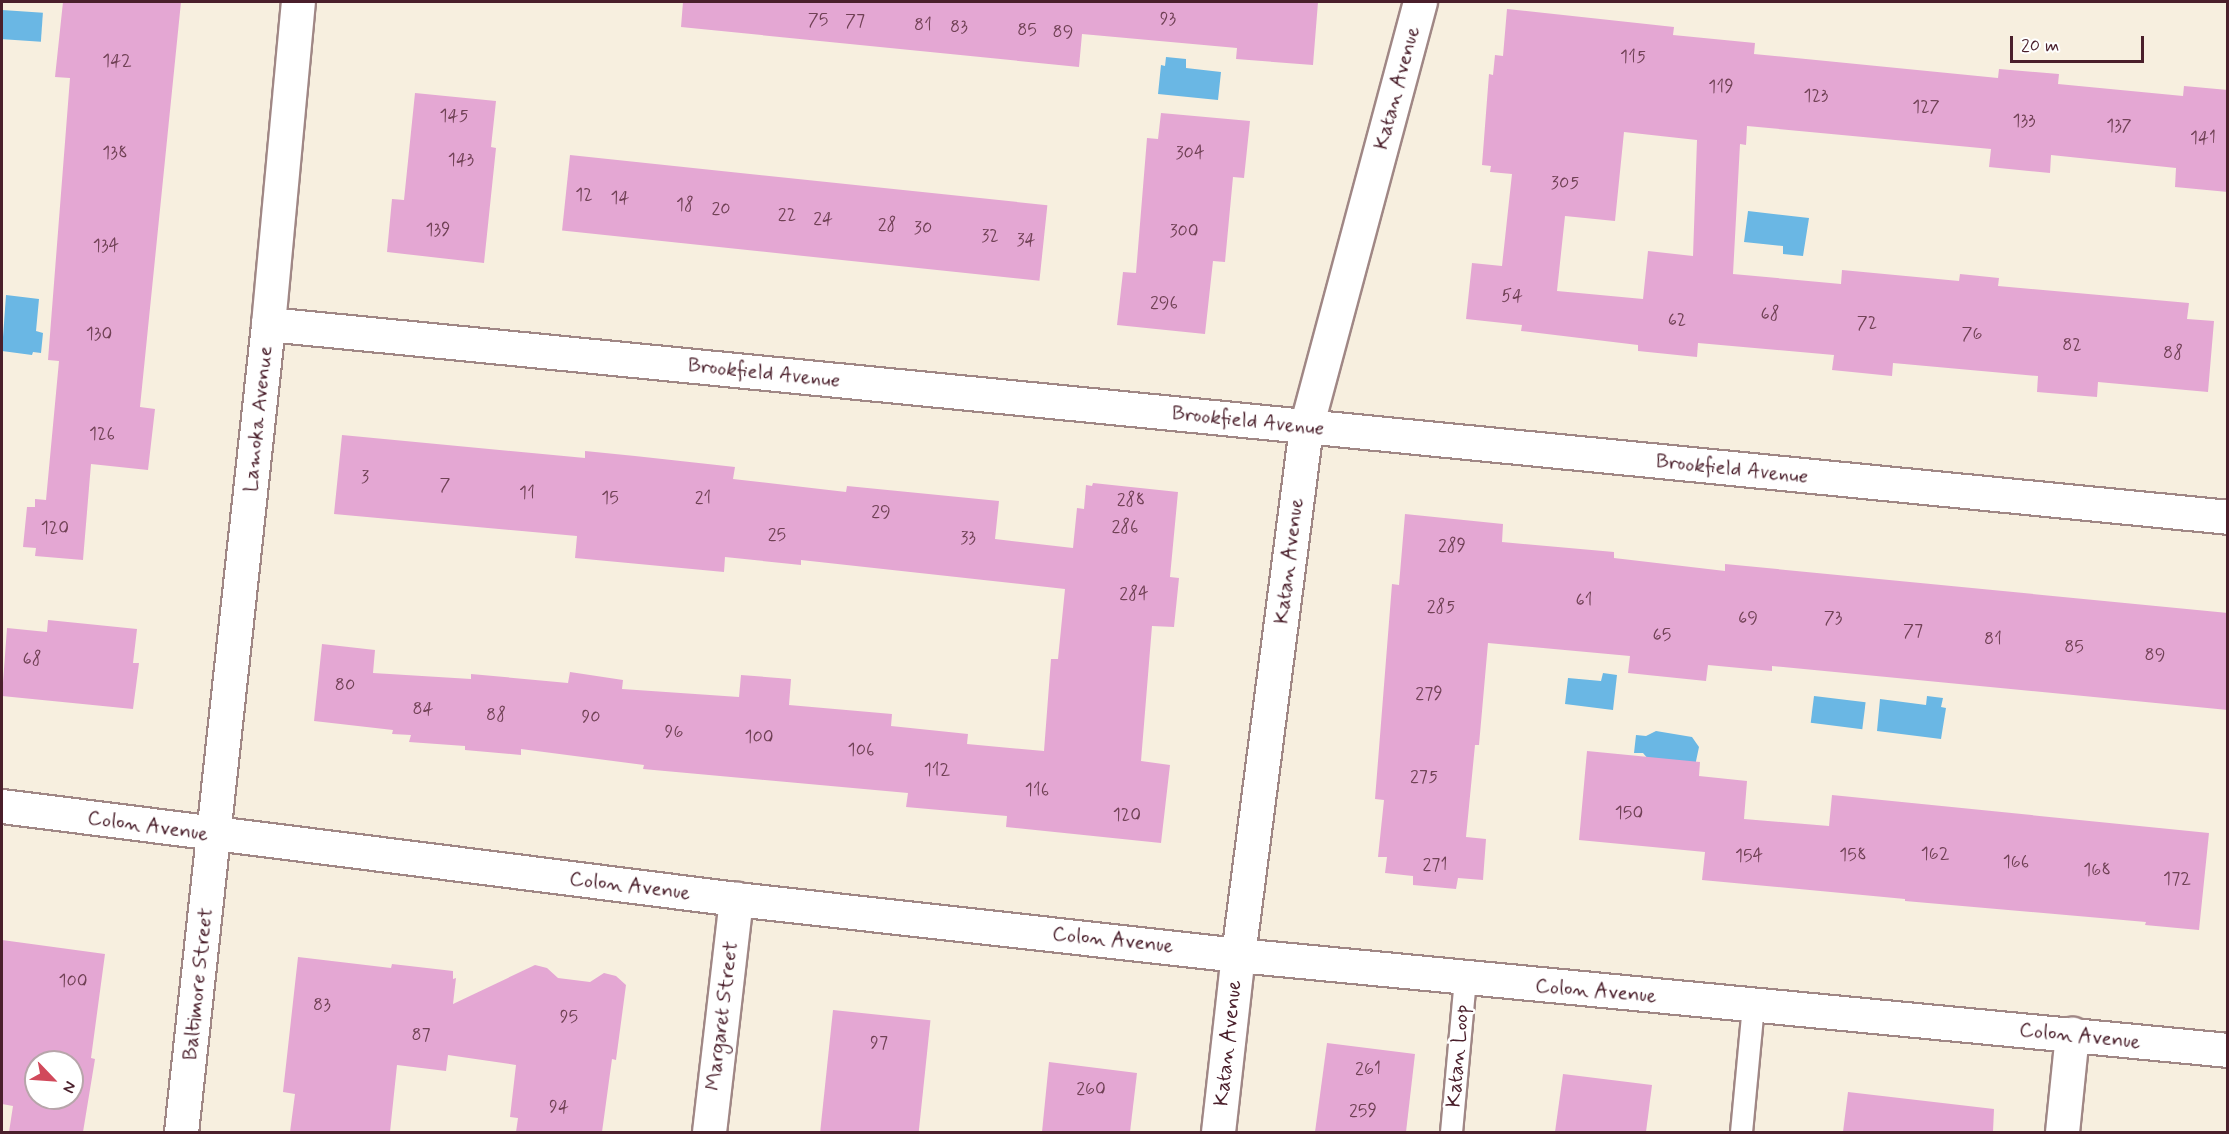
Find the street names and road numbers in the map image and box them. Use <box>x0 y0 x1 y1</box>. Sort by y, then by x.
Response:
street label: Katan Avenue <box>1368 22 1426 154</box>
street label: Lamoka Avenue <box>238 345 278 493</box>
street label: Brookfield Avenue <box>684 352 844 394</box>
street label: Brookfield Avenue <box>1168 400 1328 442</box>
street label: Brookfield Avenue <box>1652 448 1812 490</box>
street label: Katan Avenue <box>1269 495 1309 627</box>
street label: Colon Avenue <box>84 805 212 847</box>
street label: Colon Avenue <box>566 866 694 906</box>
street label: Baltimore Street <box>178 907 218 1061</box>
street label: Colon Avenue <box>1049 921 1177 959</box>
street label: Margaret Street <box>700 940 744 1092</box>
street label: Colon Avenue <box>1532 973 1660 1009</box>
street label: Katan Avenue <box>1209 977 1247 1109</box>
street label: Katan Loop <box>1441 1003 1475 1109</box>
street label: Colon Avenue <box>2016 1017 2144 1055</box>

